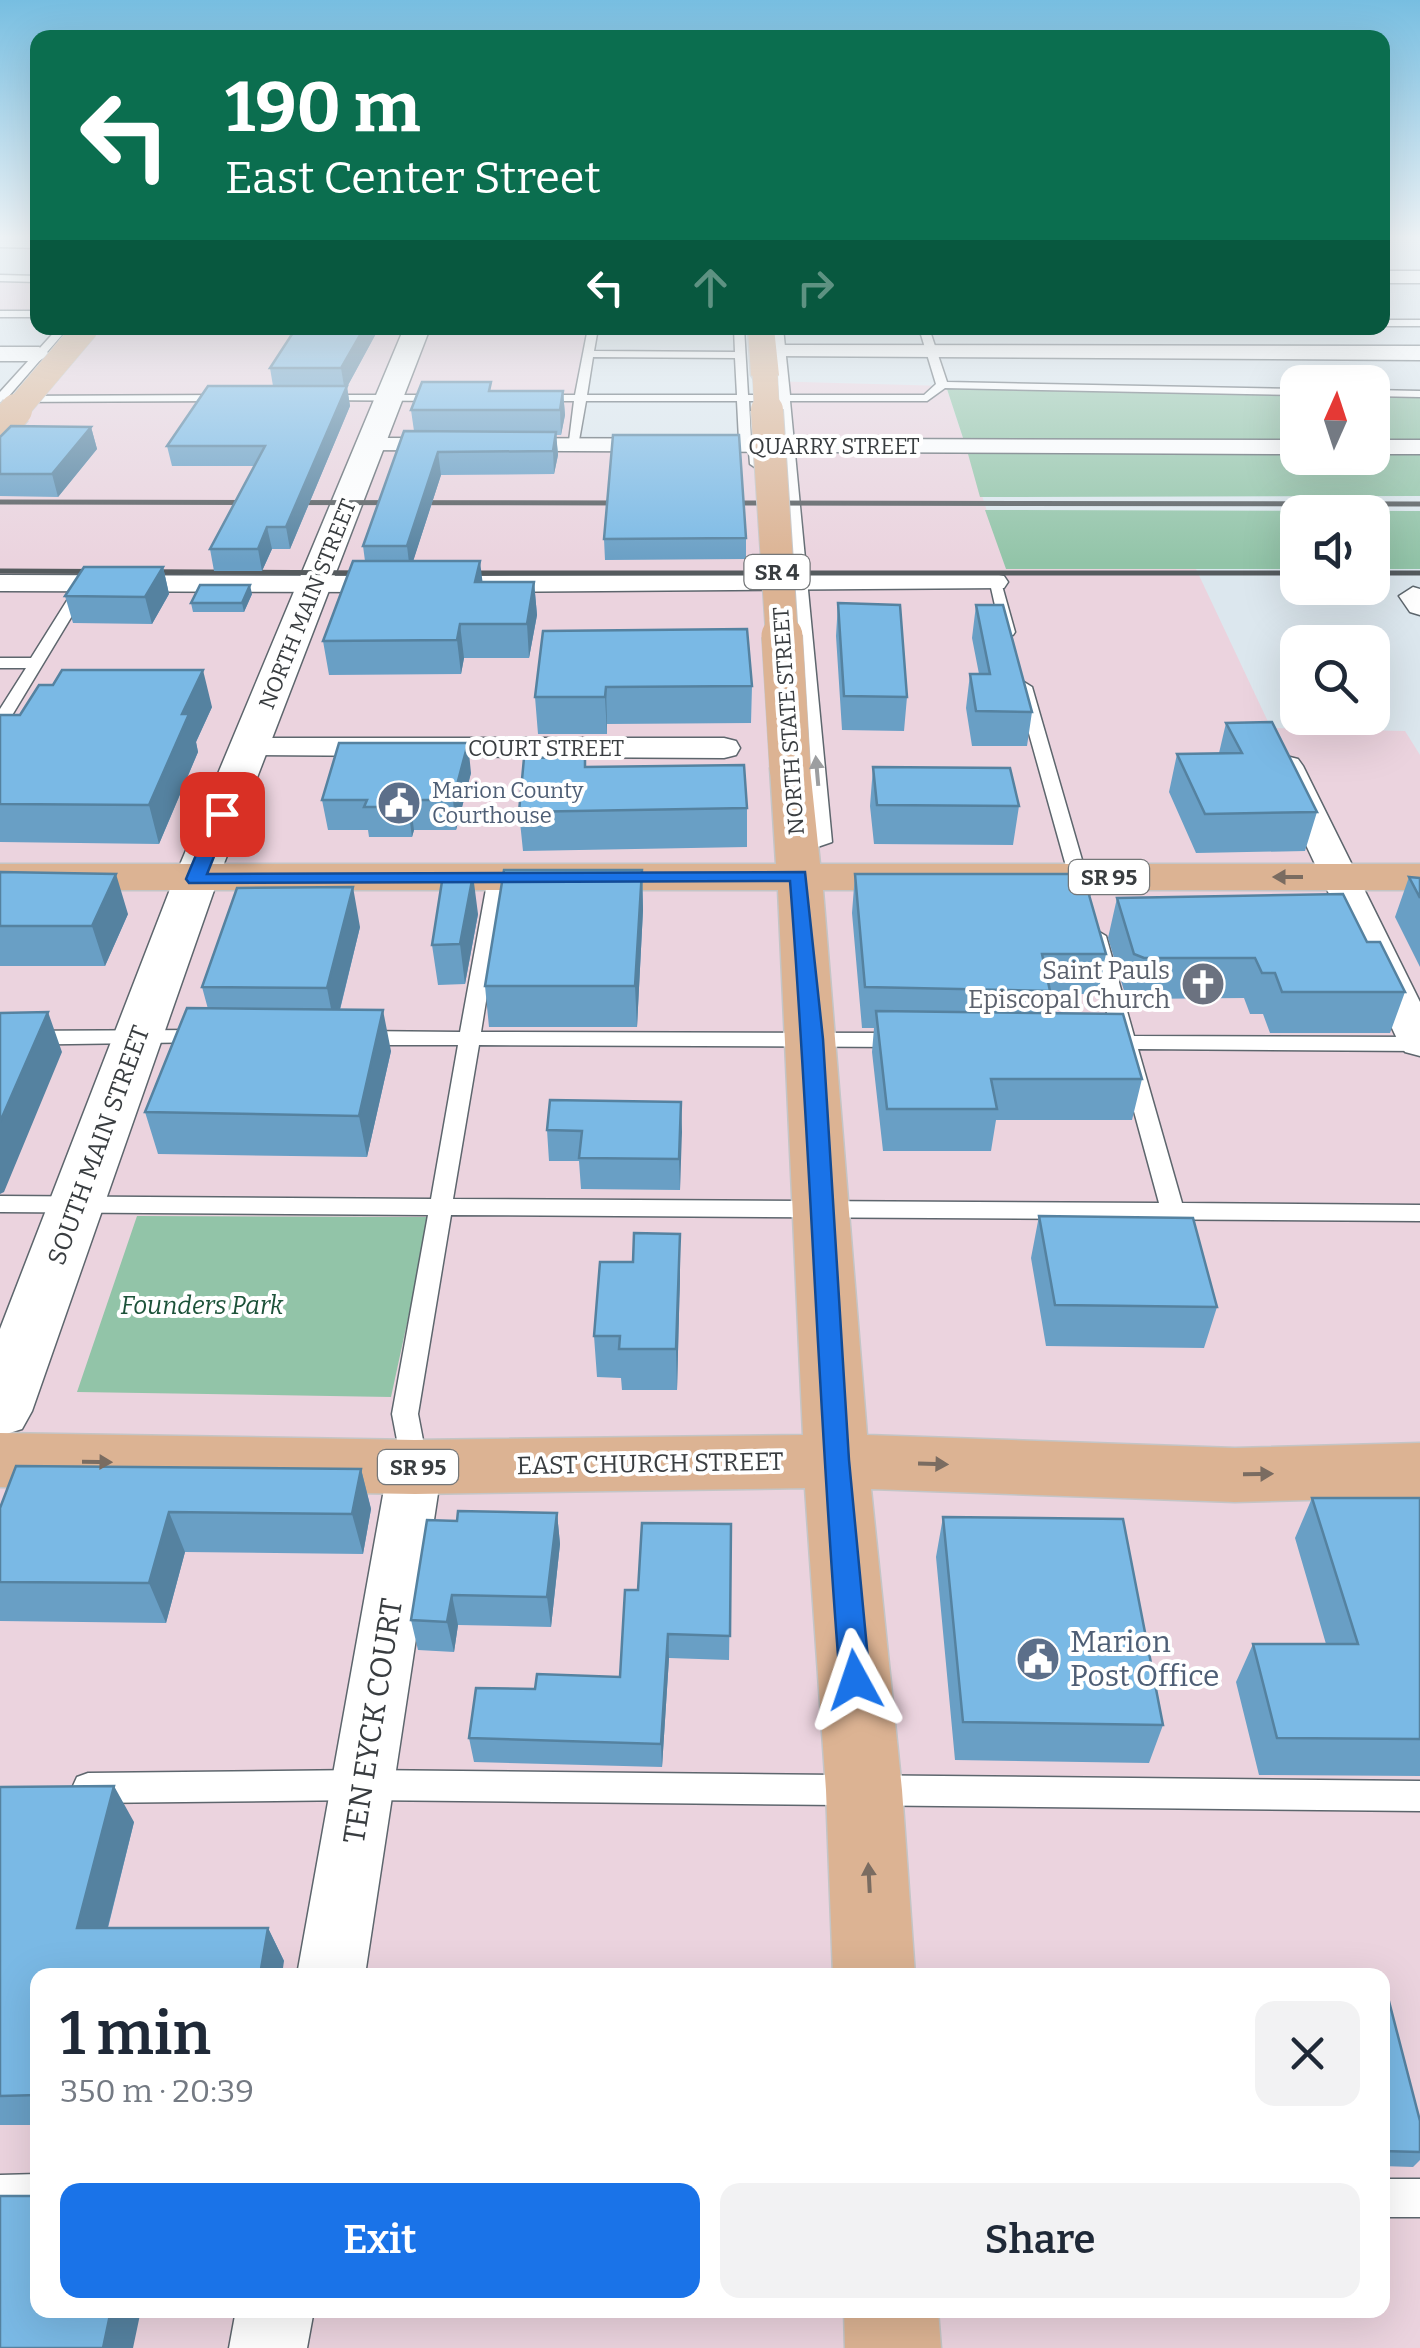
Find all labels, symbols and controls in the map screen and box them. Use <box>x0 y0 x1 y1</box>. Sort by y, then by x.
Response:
text: 190 m <box>225 66 420 150</box>
icon: left <box>60 70 190 200</box>
text: East Center Street <box>225 151 601 205</box>
icon: left <box>578 260 633 315</box>
icon: ahead <box>683 260 738 315</box>
icon: right <box>788 260 843 315</box>
north arrow <box>1280 365 1390 475</box>
map controls <box>1280 365 1390 735</box>
street label: QUARRY STREET <box>748 433 920 460</box>
street label: NORTH MAIN STREET <box>253 495 362 713</box>
button: sound <box>1280 495 1390 605</box>
road number: SR 4 <box>744 555 810 589</box>
street label: NORTH STATE STREET <box>767 606 810 836</box>
button: search <box>1280 625 1390 735</box>
street label: COURT STREET <box>468 735 624 762</box>
one-way arrow <box>809 755 825 787</box>
pin <box>180 772 265 857</box>
place label: Marion County Courthouse <box>432 777 584 829</box>
public building icon: Marion County Courthouse <box>376 780 422 826</box>
icon: arrive <box>195 787 250 842</box>
road number: SR 95 <box>1069 860 1149 894</box>
one-way arrow <box>1271 869 1303 885</box>
place label: Saint Pauls Episcopal Church <box>968 956 1170 1015</box>
church icon: Saint Pauls Episcopal Church <box>1180 961 1226 1007</box>
street label: SOUTH MAIN STREET <box>42 1022 156 1269</box>
park label: Founders Park <box>121 1291 284 1321</box>
street label: EAST CHURCH STREET <box>516 1447 784 1481</box>
road number: SR 95 <box>378 1450 458 1484</box>
one-way arrow <box>82 1454 114 1470</box>
one-way arrow <box>917 1456 949 1472</box>
one-way arrow <box>1242 1466 1274 1482</box>
street label: TEN EYCK COURT <box>336 1596 410 1846</box>
place label: Marion Post Office <box>1070 1624 1219 1694</box>
position arrow <box>803 1628 907 1732</box>
public building icon: Marion Post Office <box>1015 1636 1061 1682</box>
one-way arrow <box>861 1861 877 1893</box>
text: 1 min <box>60 1998 211 2070</box>
button: close <box>1255 2001 1360 2106</box>
text: 350 m · 20:39 <box>60 2072 254 2110</box>
button: Exit <box>60 2183 700 2298</box>
button: Share <box>720 2183 1360 2298</box>

